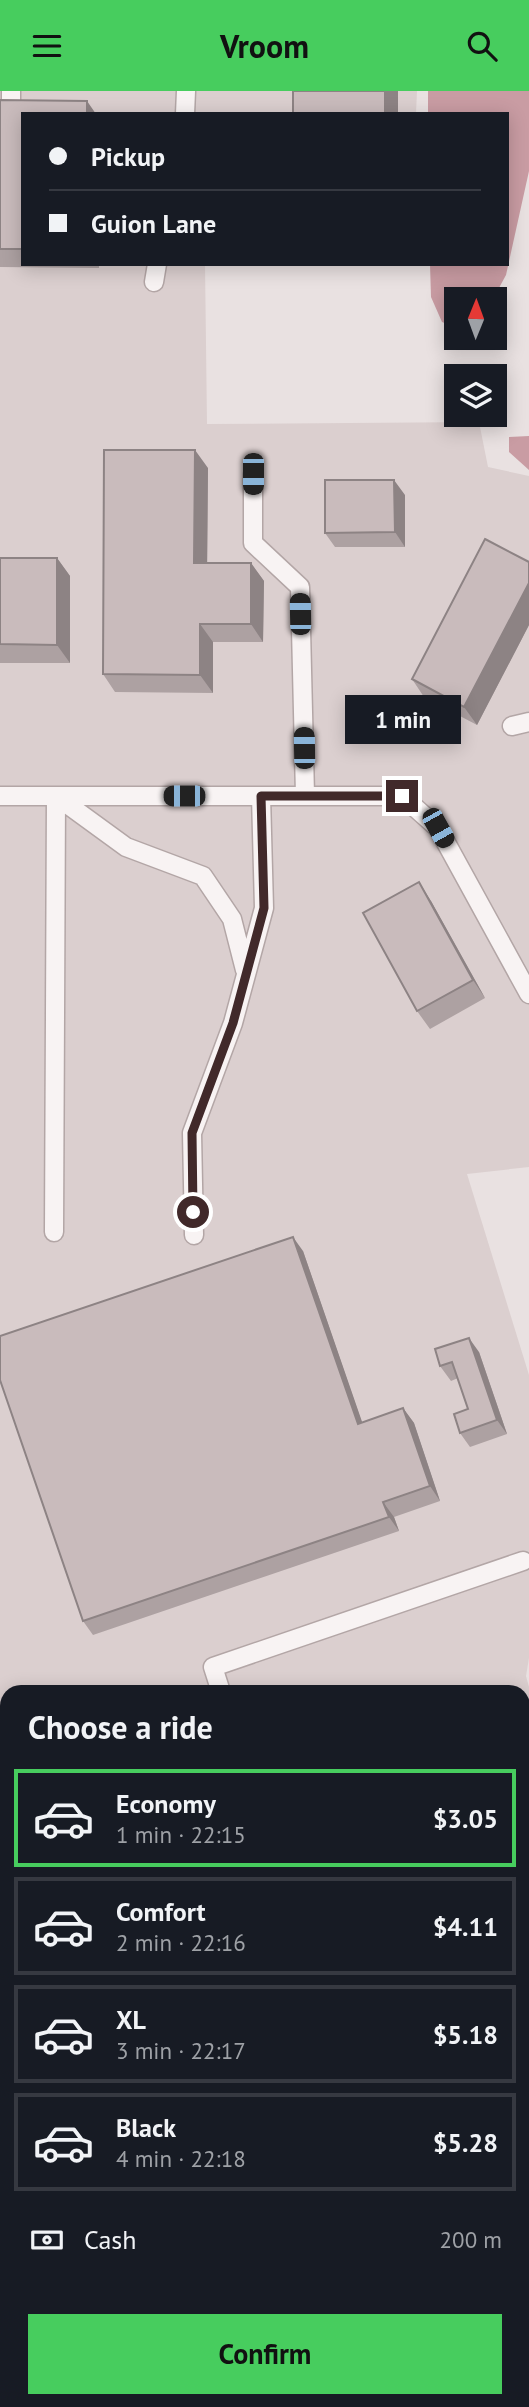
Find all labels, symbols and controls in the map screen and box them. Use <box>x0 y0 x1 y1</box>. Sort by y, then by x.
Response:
text: Vroom <box>220 25 309 67</box>
icon: menu <box>28 27 66 65</box>
icon: search <box>463 27 501 65</box>
text: Pickup <box>91 140 165 173</box>
text: Guion Lane <box>91 207 216 240</box>
north arrow <box>444 287 508 350</box>
map controls <box>444 287 507 427</box>
button: layers <box>444 364 507 427</box>
car <box>243 453 264 495</box>
car <box>290 593 311 635</box>
callout: 1 min <box>344 695 460 743</box>
text: 1 min <box>375 705 431 734</box>
car <box>294 727 315 769</box>
route end <box>386 780 418 812</box>
car <box>164 786 206 807</box>
car <box>419 805 458 851</box>
route start <box>177 1196 209 1228</box>
text: Choose a ride <box>28 1706 213 1748</box>
icon: car <box>32 1787 95 1850</box>
text: Economy <box>116 1787 216 1820</box>
text: $3.05 <box>433 1802 498 1835</box>
text: 1 min · 22:15 <box>116 1820 246 1849</box>
icon: car <box>32 1895 95 1958</box>
text: Comfort <box>116 1895 206 1928</box>
text: $4.11 <box>433 1910 498 1943</box>
text: 2 min · 22:16 <box>116 1928 246 1957</box>
icon: car <box>32 2003 95 2066</box>
text: XL <box>116 2003 146 2036</box>
text: $5.18 <box>433 2018 498 2051</box>
text: 3 min · 22:17 <box>116 2036 246 2065</box>
icon: car <box>32 2111 95 2174</box>
text: Black <box>116 2111 176 2144</box>
text: $5.28 <box>433 2126 498 2159</box>
text: 4 min · 22:18 <box>116 2144 246 2173</box>
icon: cash <box>28 2221 66 2259</box>
text: Cash <box>84 2223 136 2256</box>
text: 200 m <box>440 2225 502 2254</box>
button: Confirm <box>28 2314 502 2394</box>

